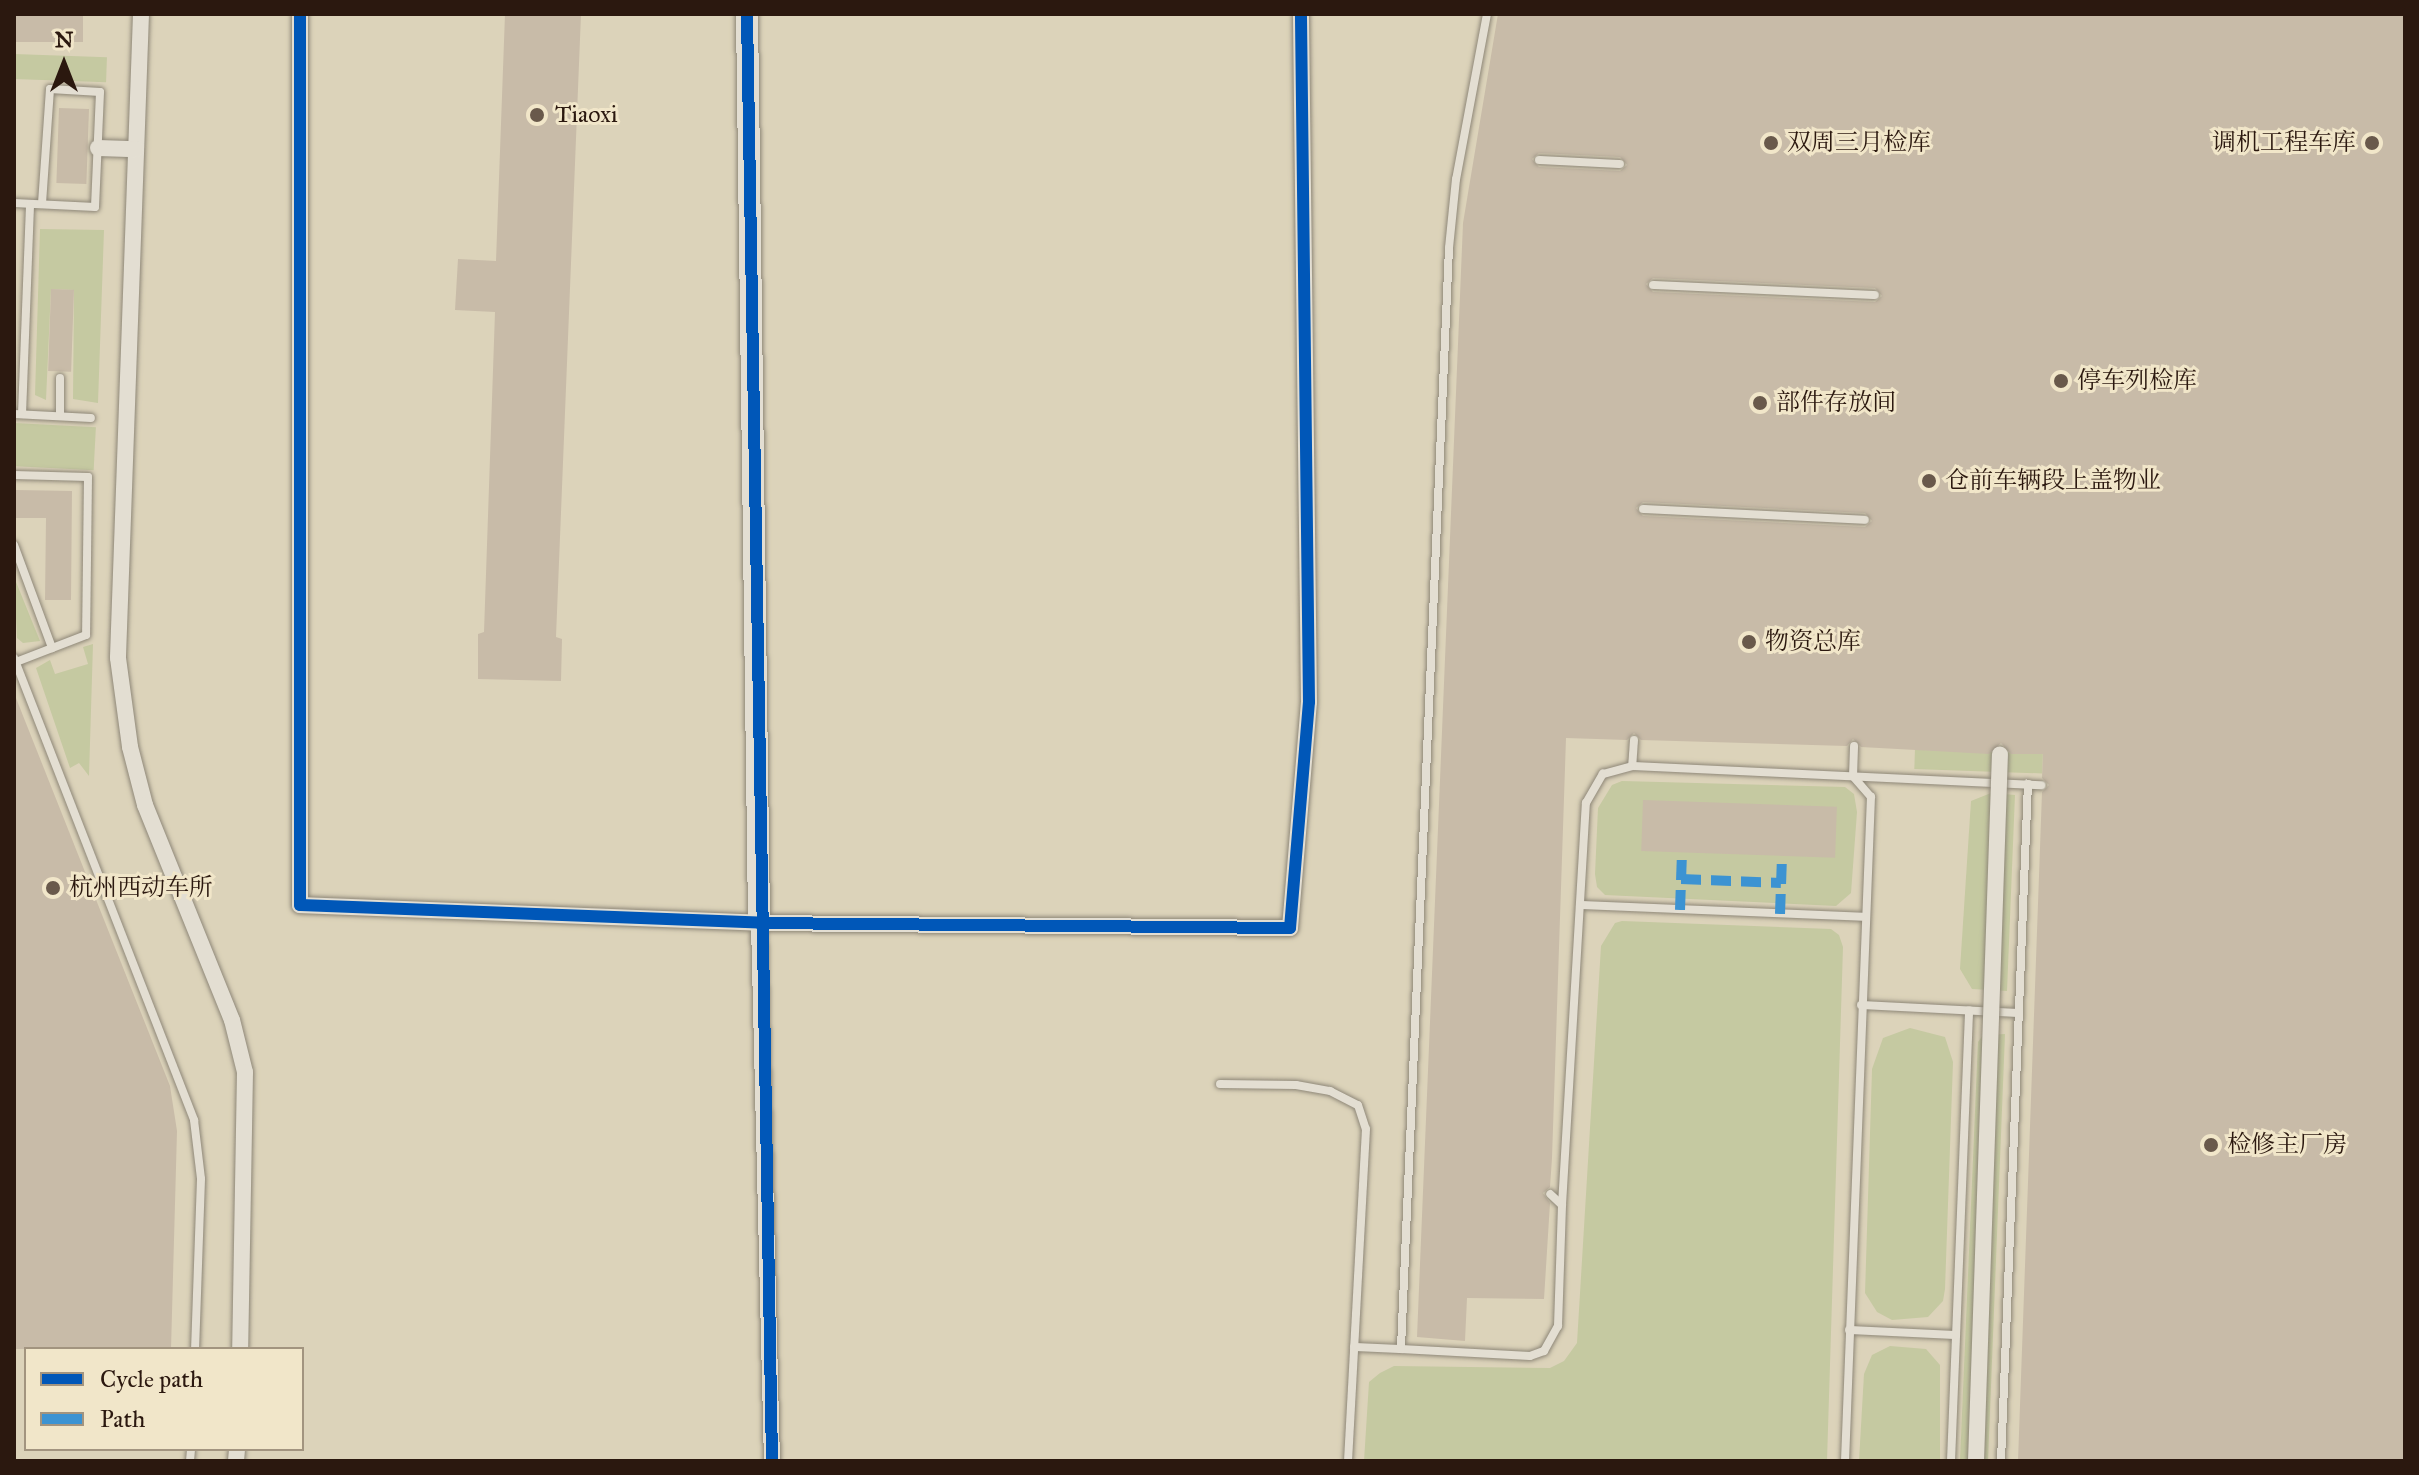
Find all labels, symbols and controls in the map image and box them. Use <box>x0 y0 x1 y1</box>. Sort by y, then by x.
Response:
north arrow <box>24 24 104 104</box>
text: N <box>55 26 73 53</box>
place label: Tiaoxi <box>555 101 618 129</box>
marker: Tiaoxi <box>526 104 548 126</box>
place label: 双周三月检库 <box>1787 129 1931 157</box>
place label: 调机工程车库 <box>2212 129 2356 157</box>
marker: 双周三月检库 <box>1762 134 1780 152</box>
marker: 调机工程车库 <box>2363 134 2381 152</box>
place label: 停车列检库 <box>2077 367 2197 395</box>
marker: 停车列检库 <box>2052 372 2070 390</box>
place label: 部件存放间 <box>1776 389 1896 417</box>
marker: 部件存放间 <box>1751 394 1769 412</box>
place label: 仓前车辆段上盖物业 <box>1945 467 2161 495</box>
marker: 仓前车辆段上盖物业 <box>1920 472 1938 490</box>
place label: 物资总库 <box>1765 628 1861 656</box>
marker: 物资总库 <box>1740 633 1758 651</box>
place label: 杭州西动车所 <box>69 874 213 902</box>
marker: 杭州西动车所 <box>44 879 62 897</box>
place label: 检修主厂房 <box>2227 1131 2347 1159</box>
marker: 检修主厂房 <box>2202 1136 2220 1154</box>
legend <box>24 1347 304 1451</box>
text: Cycle path <box>100 1364 203 1394</box>
text: Path <box>100 1404 145 1434</box>

